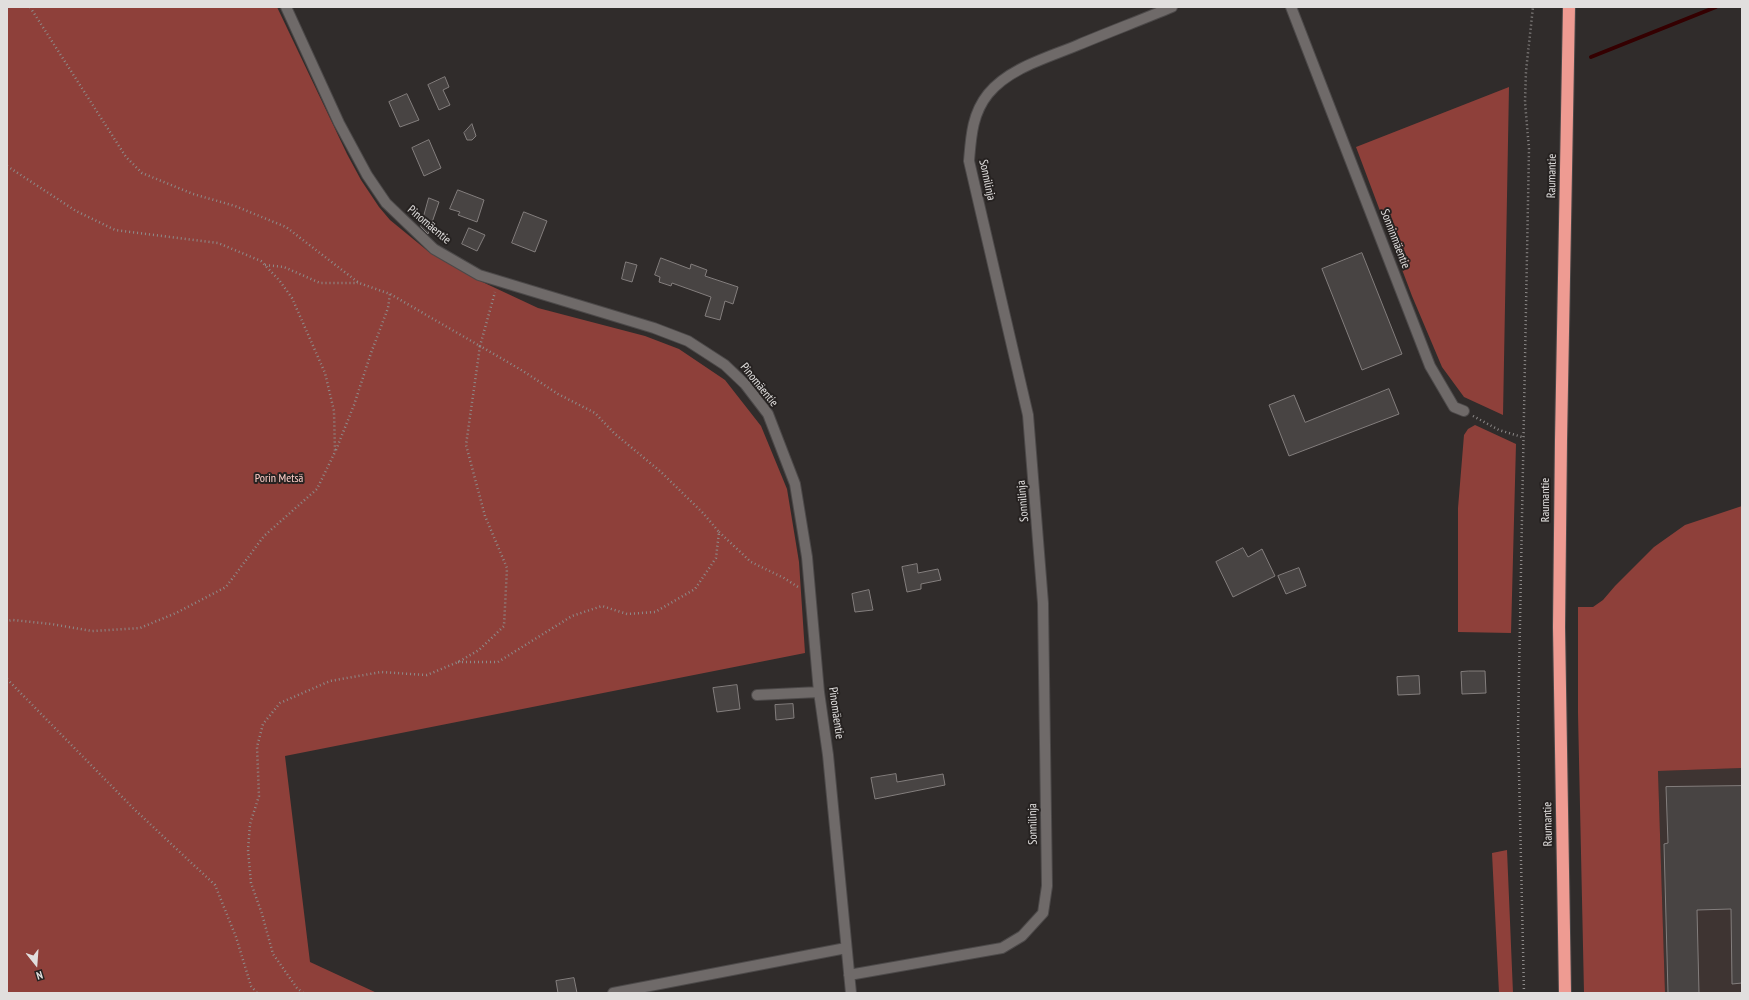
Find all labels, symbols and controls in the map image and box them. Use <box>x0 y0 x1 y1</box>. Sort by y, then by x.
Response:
street label: Raumantie <box>1544 154 1560 198</box>
street label: Sonnilinja <box>976 158 998 202</box>
street label: Pinomäentie <box>404 203 454 247</box>
street label: Sonninmäentie <box>1377 207 1413 271</box>
street label: Pinomäentie <box>737 360 781 410</box>
park label: Porin Metsä <box>255 472 303 486</box>
street label: Raumantie <box>1539 478 1553 522</box>
street label: Sonnilinja <box>1014 480 1032 522</box>
street label: Pinomäentie <box>825 686 847 740</box>
street label: Raumantie <box>1540 802 1556 846</box>
street label: Sonnilinja <box>1025 803 1041 845</box>
north arrow <box>16 944 56 984</box>
text: N <box>35 968 44 983</box>

